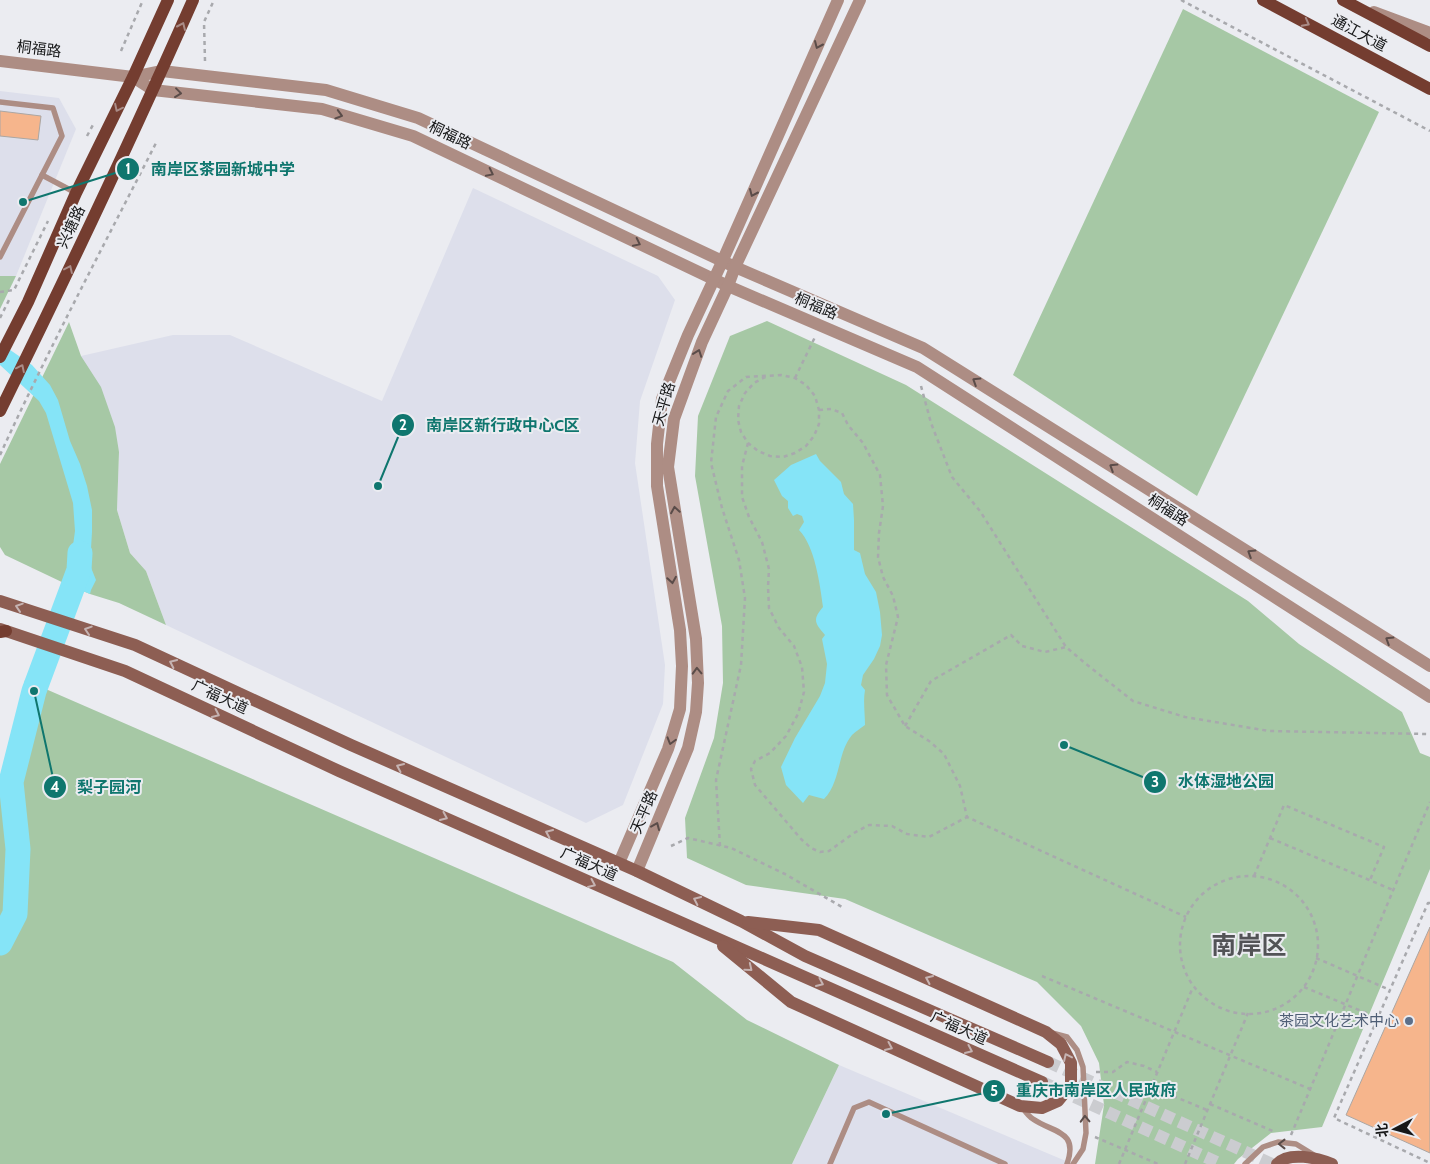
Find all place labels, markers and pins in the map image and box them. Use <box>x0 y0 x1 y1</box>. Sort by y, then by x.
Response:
callout: 南岸区茶园新城中学 <box>116 154 305 185</box>
callout: 南岸区新行政中心C区 <box>391 410 590 441</box>
callout: 水体湿地公园 <box>1143 766 1284 797</box>
callout: 梨子园河 <box>42 771 151 802</box>
place label: 茶园文化艺术中心 <box>1279 1012 1399 1030</box>
marker: 茶园文化艺术中心 <box>1403 1015 1415 1027</box>
callout: 重庆市南岸区人民政府 <box>981 1075 1186 1106</box>

